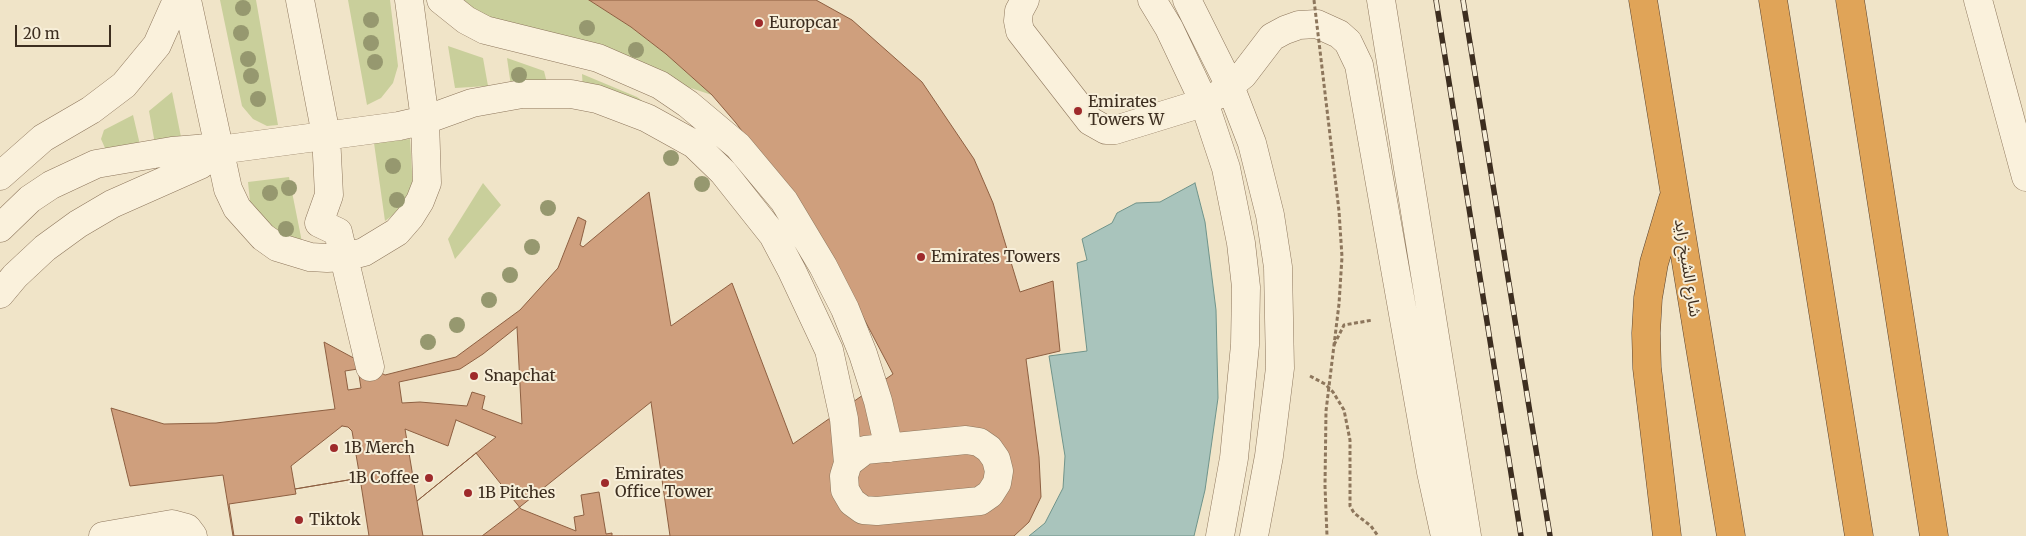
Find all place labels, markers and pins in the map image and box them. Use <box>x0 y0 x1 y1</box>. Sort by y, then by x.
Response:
place label: Europcar <box>769 13 839 33</box>
marker: Europcar <box>753 17 765 29</box>
place label: Emirates Towers W <box>1088 92 1164 130</box>
marker: Emirates Towers W <box>1072 105 1084 117</box>
place label: Emirates Towers <box>931 247 1060 267</box>
marker: Emirates Towers <box>915 251 927 263</box>
place label: Snapchat <box>484 366 556 386</box>
marker: Snapchat <box>468 370 480 382</box>
place label: 1B Merch <box>344 438 415 458</box>
marker: 1B Merch <box>328 442 340 454</box>
place label: Emirates Office Tower <box>615 464 713 502</box>
place label: 1B Coffee <box>349 468 419 488</box>
marker: 1B Coffee <box>423 472 435 484</box>
marker: Emirates Office Tower <box>599 477 611 489</box>
place label: 1B Pitches <box>478 483 555 503</box>
marker: 1B Pitches <box>462 487 474 499</box>
place label: Tiktok <box>309 510 361 530</box>
marker: Tiktok <box>293 514 305 526</box>

